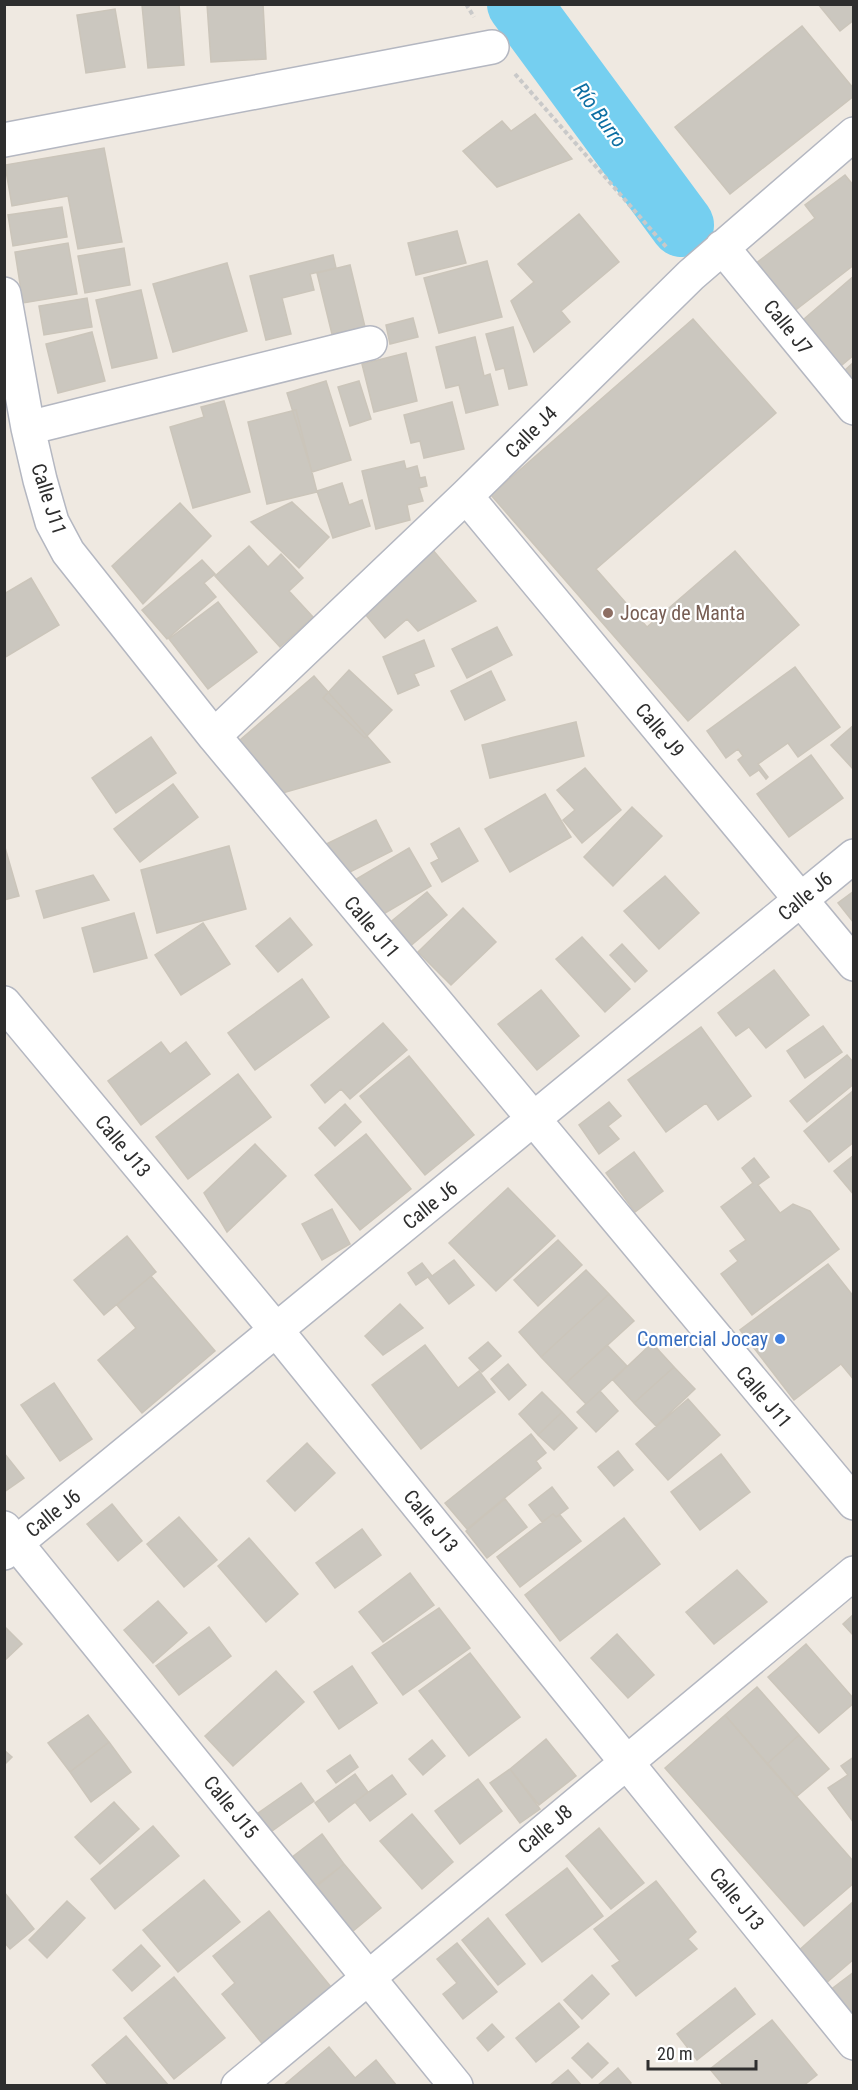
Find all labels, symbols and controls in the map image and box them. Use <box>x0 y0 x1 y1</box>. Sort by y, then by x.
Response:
water label: Río Burro <box>569 78 631 152</box>
street label: Calle J7 <box>759 295 817 359</box>
street label: Calle J4 <box>500 401 562 463</box>
street label: Calle J11 <box>26 460 72 538</box>
place label: Jocay de Manta <box>620 601 745 625</box>
marker: Jocay de Manta <box>601 606 615 620</box>
street label: Calle J9 <box>630 698 690 762</box>
street label: Calle J6 <box>773 866 837 926</box>
street label: Calle J11 <box>339 891 405 963</box>
street label: Calle J13 <box>90 1110 156 1182</box>
street label: Calle J6 <box>398 1176 462 1234</box>
place label: Comercial Jocay <box>637 1327 768 1351</box>
marker: Comercial Jocay <box>773 1332 787 1346</box>
street label: Calle J11 <box>731 1361 797 1433</box>
street label: Calle J6 <box>21 1484 85 1542</box>
street label: Calle J13 <box>399 1485 463 1557</box>
street label: Calle J15 <box>199 1771 264 1843</box>
street label: Calle J8 <box>513 1799 577 1859</box>
street label: Calle J13 <box>705 1863 769 1935</box>
scale bar <box>648 2033 756 2071</box>
text: 20 m <box>657 2043 692 2064</box>

